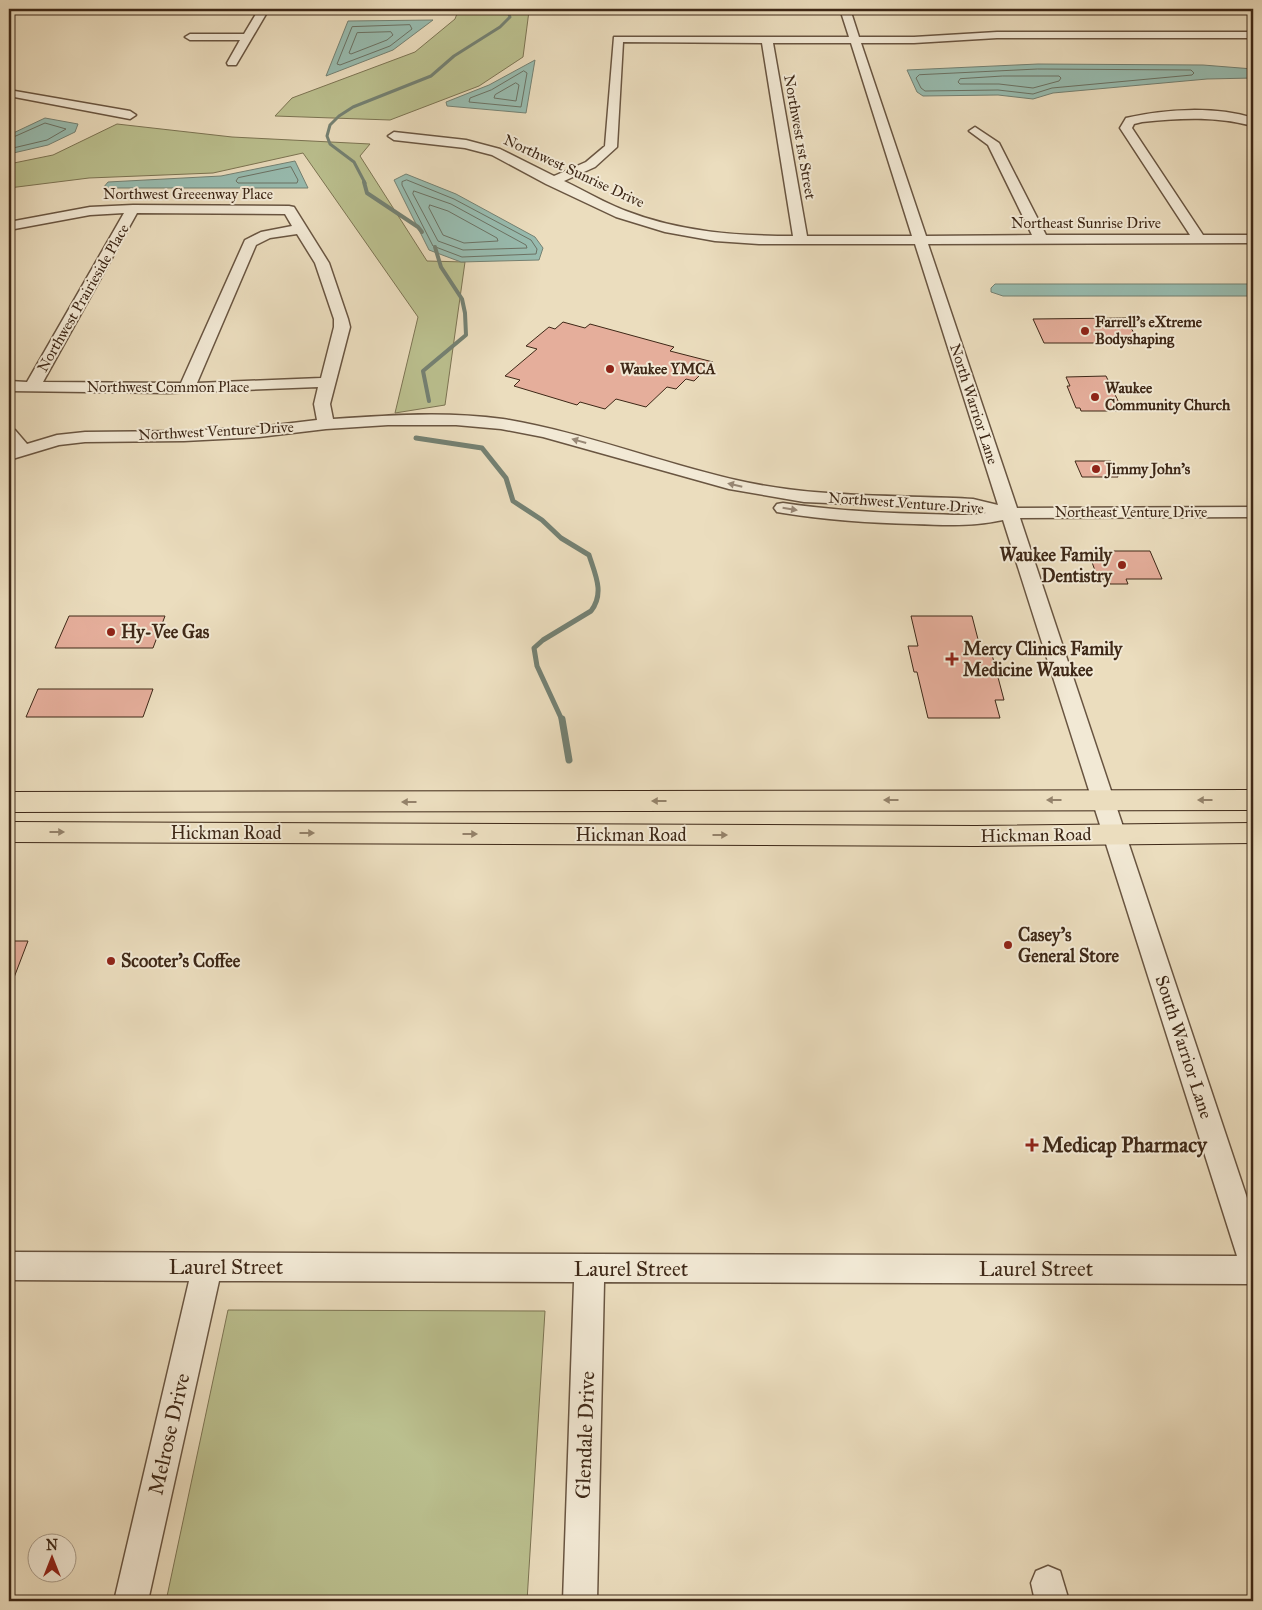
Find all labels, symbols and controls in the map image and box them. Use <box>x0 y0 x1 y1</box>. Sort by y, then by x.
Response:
street label: Northwest 1st Street <box>780 73 820 201</box>
street label: Northwest Sunrise Drive <box>501 130 647 212</box>
street label: Northwest Greeenway Place <box>103 185 273 203</box>
street label: Northeast Sunrise Drive <box>1011 214 1161 232</box>
street label: Northwest Prairieside Place <box>33 221 133 375</box>
place label: Farrell's eXtreme Bodyshaping <box>1095 313 1203 349</box>
marker: Farrell's eXtreme Bodyshaping <box>1079 325 1091 337</box>
street label: North Warrior Lane <box>946 341 1002 467</box>
place label: Waukee YMCA <box>620 360 716 378</box>
marker: Waukee YMCA <box>604 363 616 375</box>
street label: Northwest Common Place <box>87 378 249 396</box>
place label: Waukee Community Church <box>1105 379 1231 415</box>
marker: Waukee Community Church <box>1089 391 1101 403</box>
street label: Northwest Venture Drive <box>138 418 294 444</box>
one-way arrow <box>571 437 586 445</box>
place label: Jimmy John's <box>1104 460 1191 479</box>
marker: Jimmy John's <box>1090 463 1102 475</box>
one-way arrow <box>727 481 743 489</box>
street label: Northwest Venture Drive <box>828 489 984 517</box>
street label: Northeast Venture Drive <box>1055 503 1207 521</box>
one-way arrow <box>782 506 798 514</box>
place label: Waukee Family Dentistry <box>999 544 1114 588</box>
marker: Waukee Family Dentistry <box>1116 559 1128 571</box>
place label: Hy-Vee Gas <box>121 621 210 644</box>
marker: Hy-Vee Gas <box>105 626 117 638</box>
place label: Mercy Clinics Family Medicine Waukee <box>963 638 1124 681</box>
marker: Mercy Clinics Family Medicine Waukee <box>945 652 959 666</box>
one-way arrow <box>883 796 899 804</box>
one-way arrow <box>1046 796 1062 804</box>
one-way arrow <box>1196 796 1212 804</box>
one-way arrow <box>651 797 667 805</box>
one-way arrow <box>401 798 417 806</box>
street label: Hickman Road <box>170 822 282 844</box>
street label: Hickman Road <box>980 823 1092 847</box>
street label: Hickman Road <box>575 824 687 846</box>
one-way arrow <box>50 828 66 836</box>
one-way arrow <box>300 829 316 837</box>
one-way arrow <box>462 830 478 838</box>
one-way arrow <box>712 831 728 839</box>
place label: Casey's General Store <box>1018 924 1119 967</box>
marker: Casey's General Store <box>1002 939 1014 951</box>
place label: Scooter's Coffee <box>121 950 241 972</box>
marker: Scooter's Coffee <box>105 955 117 967</box>
street label: South Warrior Lane <box>1150 973 1218 1121</box>
place label: Medicap Pharmacy <box>1042 1132 1208 1158</box>
marker: Medicap Pharmacy <box>1026 1139 1038 1151</box>
street label: Laurel Street <box>169 1254 284 1280</box>
street label: Laurel Street <box>574 1256 689 1282</box>
street label: Laurel Street <box>979 1256 1094 1282</box>
street label: Melrose Drive <box>142 1370 196 1497</box>
street label: Glendale Drive <box>570 1370 600 1499</box>
north arrow <box>28 1532 78 1582</box>
text: N <box>46 1537 58 1554</box>

